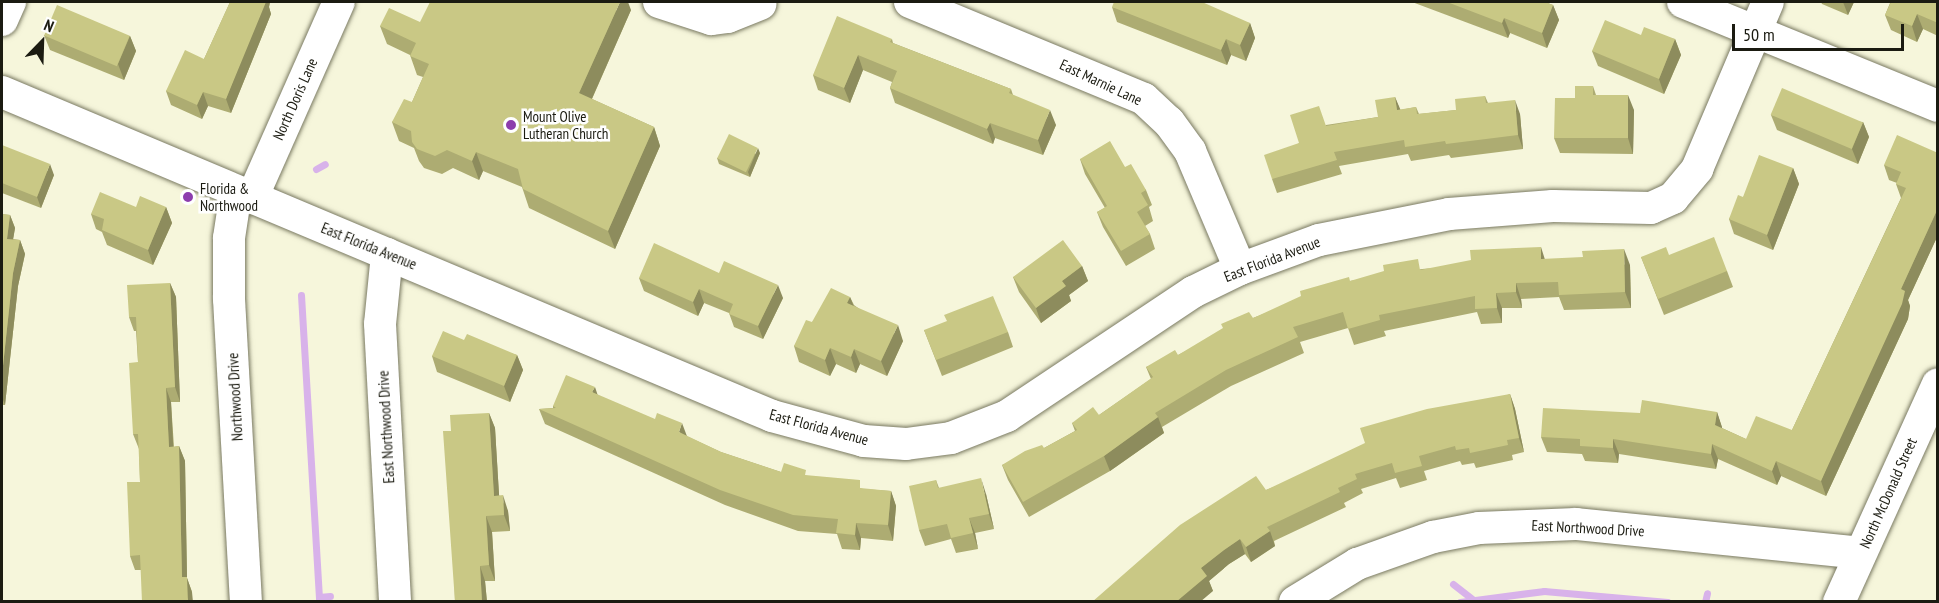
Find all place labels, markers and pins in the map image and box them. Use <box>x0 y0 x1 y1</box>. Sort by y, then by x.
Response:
place label: Mount Olive Lutheran Church <box>523 107 608 142</box>
marker: Mount Olive Lutheran Church <box>504 118 518 132</box>
place label: Florida & Northwood <box>200 179 258 214</box>
marker: Florida & Northwood <box>181 190 195 204</box>

